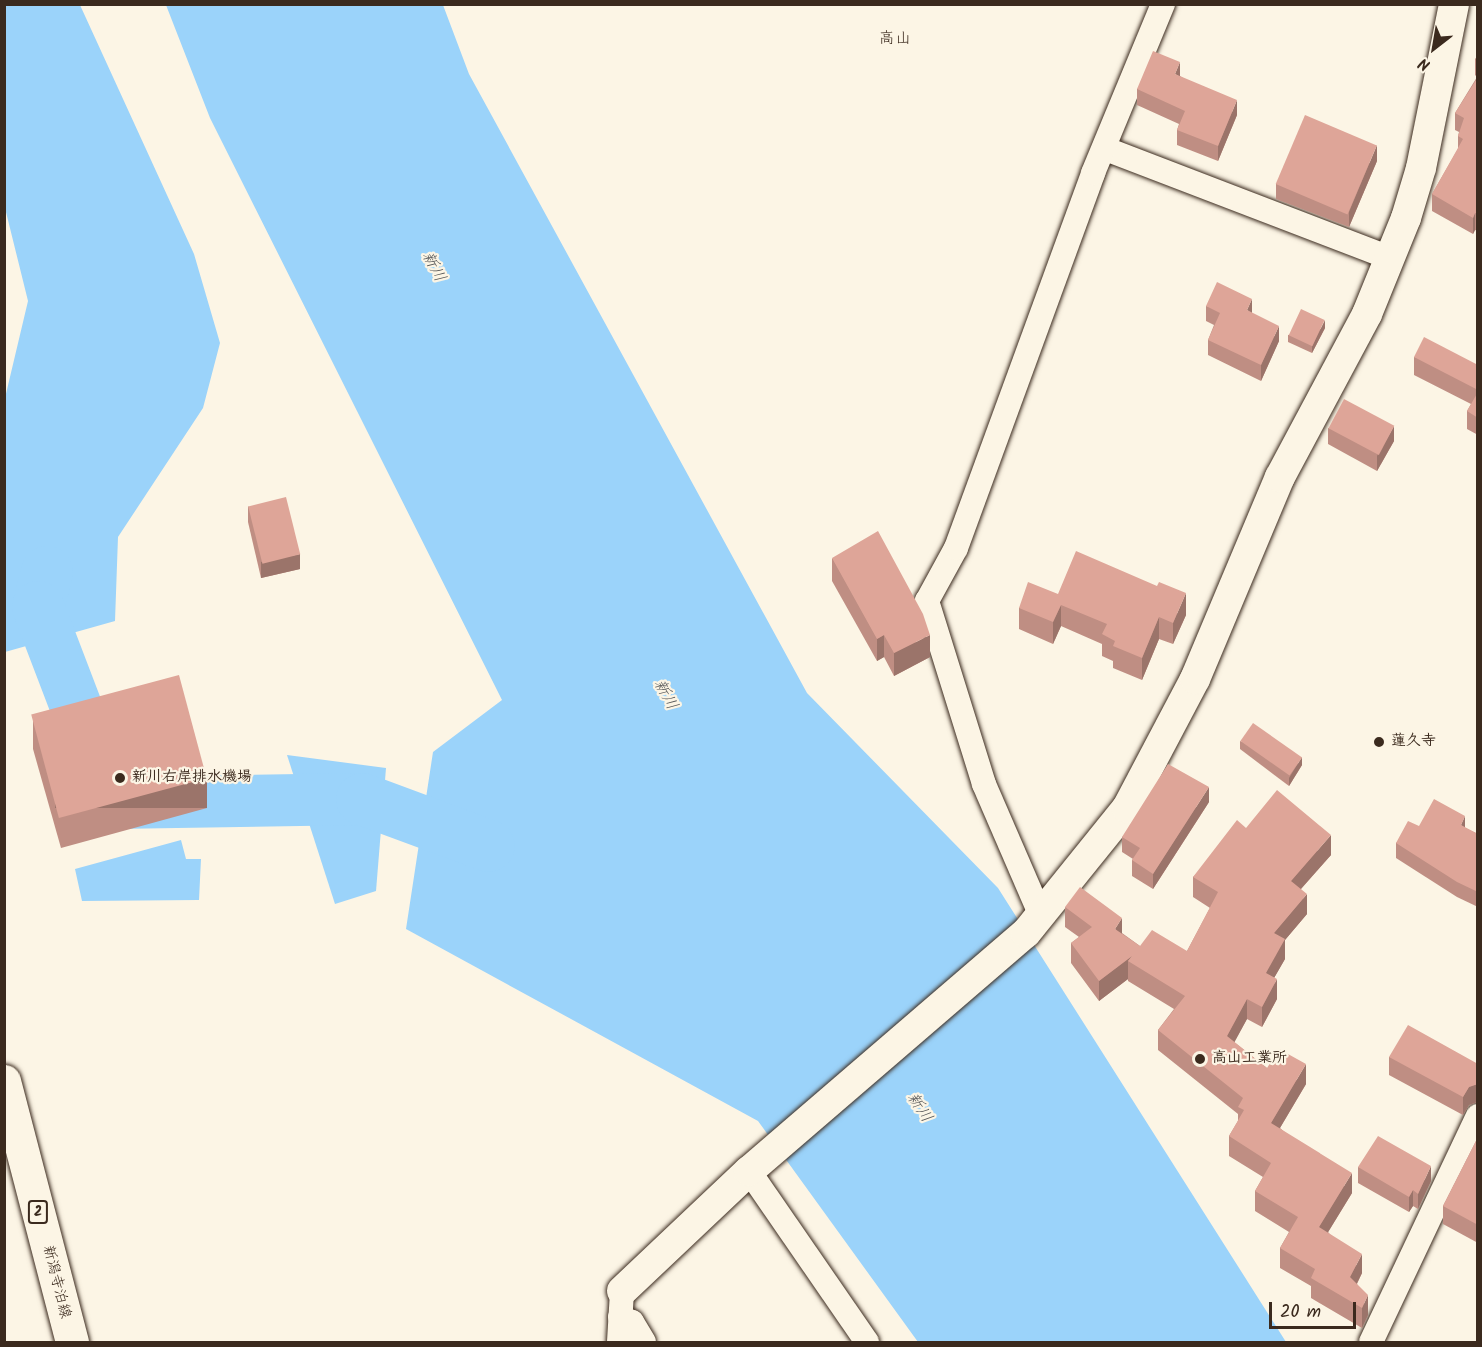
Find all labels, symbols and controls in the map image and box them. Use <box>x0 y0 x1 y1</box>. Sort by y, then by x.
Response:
north arrow <box>1404 18 1464 78</box>
district label: 高山 <box>879 29 911 49</box>
text: N <box>1414 51 1435 77</box>
water label: 新川 <box>417 248 449 286</box>
water label: 新川 <box>649 676 681 714</box>
place label: 蓮久寺 <box>1391 733 1436 751</box>
marker: 蓮久寺 <box>1372 735 1386 749</box>
place label: 新川右岸排水機場 <box>132 769 252 787</box>
marker: 新川右岸排水機場 <box>113 771 127 785</box>
place label: 高山工業所 <box>1212 1050 1287 1068</box>
marker: 高山工業所 <box>1193 1052 1207 1066</box>
water label: 新川 <box>902 1089 936 1127</box>
road number: 2 <box>28 1201 48 1223</box>
street label: 新潟寺泊線 <box>38 1243 74 1321</box>
scale bar <box>1272 1290 1359 1328</box>
text: 20 m <box>1280 1298 1321 1327</box>

